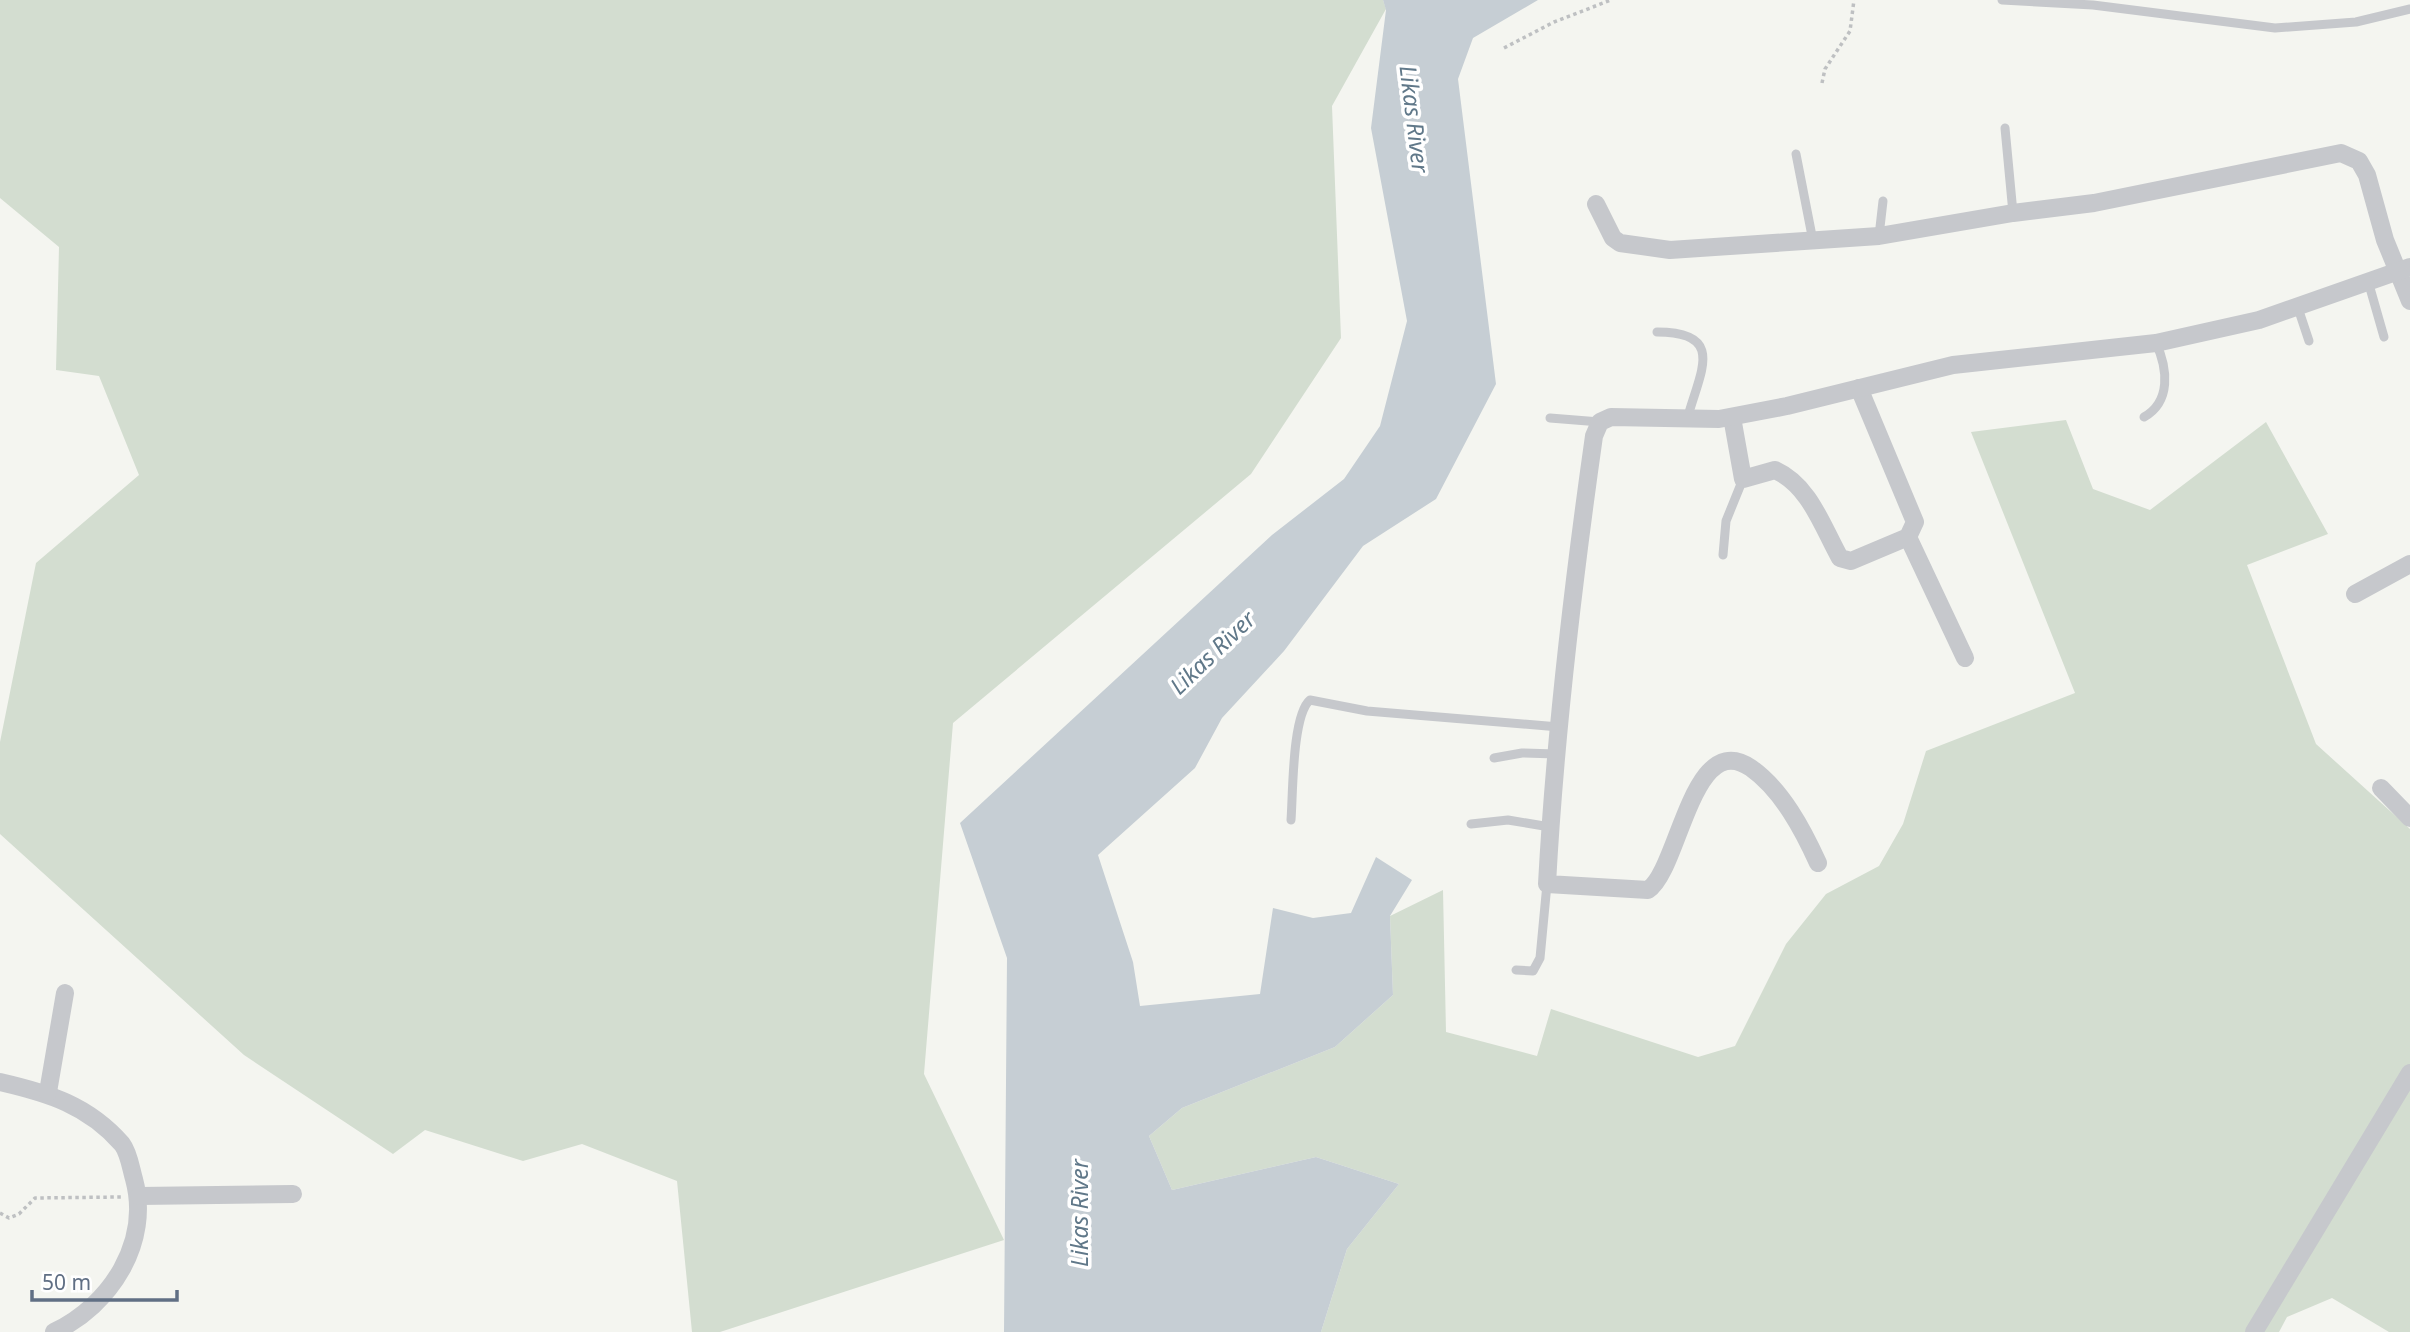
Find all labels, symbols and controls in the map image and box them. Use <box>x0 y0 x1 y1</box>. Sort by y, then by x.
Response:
water label: Likas River <box>1393 64 1438 175</box>
water label: Likas River <box>1162 602 1262 701</box>
water label: Likas River <box>1063 1158 1095 1267</box>
scale bar <box>32 1258 177 1302</box>
text: 50 m <box>42 1268 91 1296</box>

